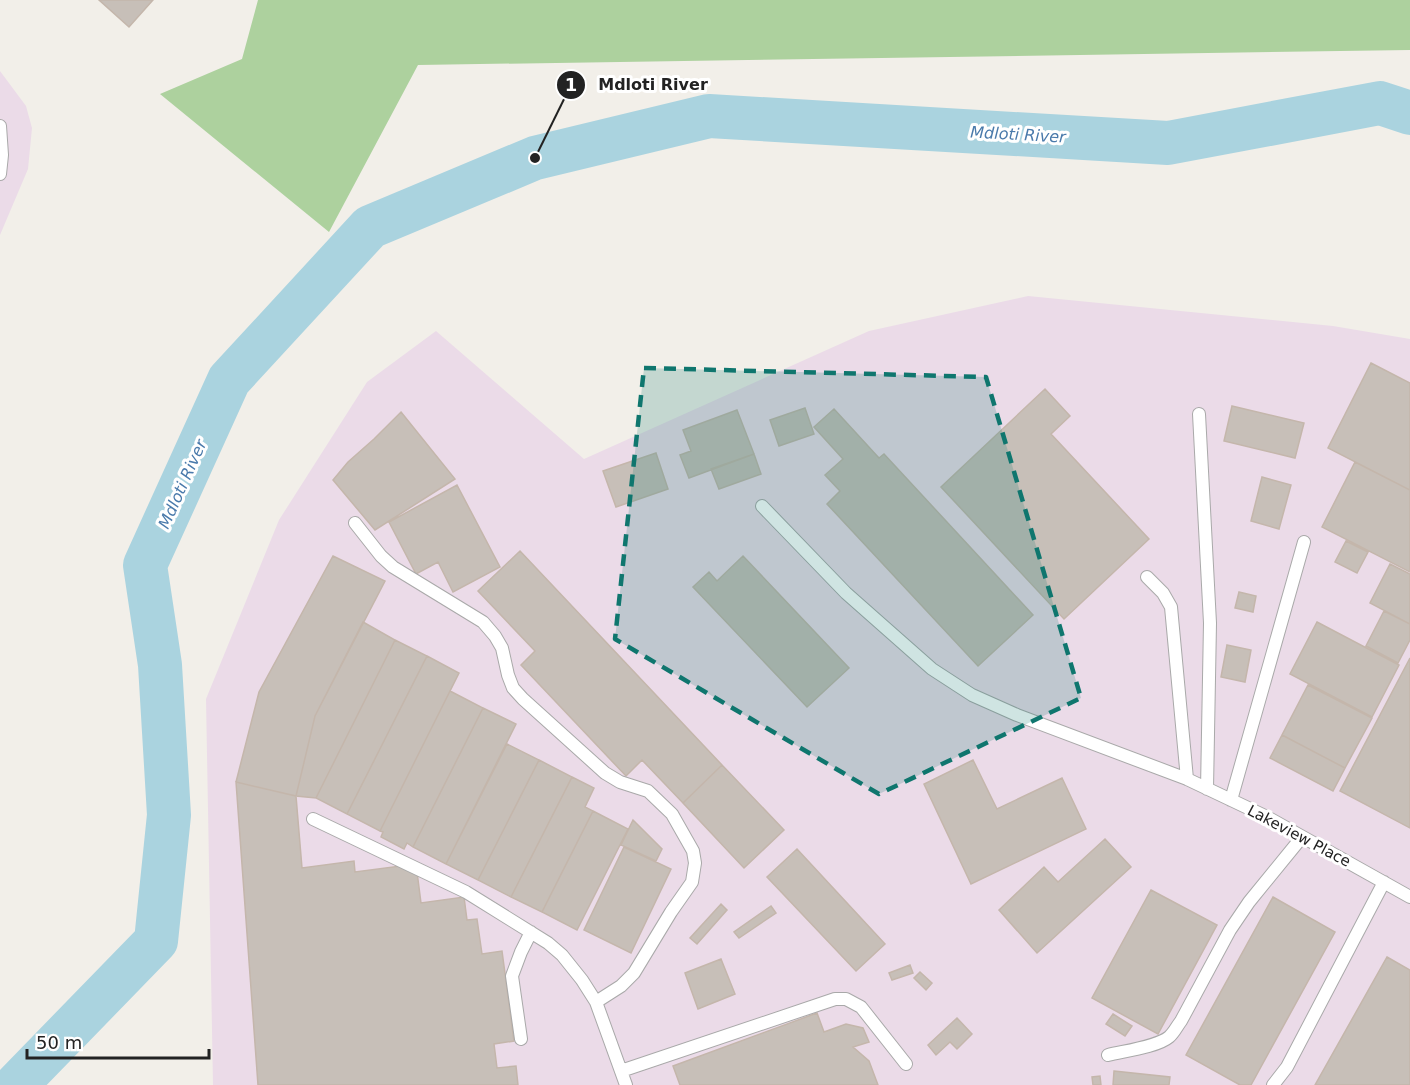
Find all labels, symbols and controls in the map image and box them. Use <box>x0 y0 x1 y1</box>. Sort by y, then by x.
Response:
callout: Mdloti River <box>556 68 720 102</box>
text: 1 <box>565 74 577 95</box>
text: Mdloti River <box>598 75 708 94</box>
water label: Mdloti River <box>970 123 1068 147</box>
water label: Mdloti River <box>154 435 211 532</box>
street label: Lakeview Place <box>1244 801 1354 871</box>
scale bar <box>27 1022 208 1060</box>
text: 50 m <box>36 1032 82 1053</box>

